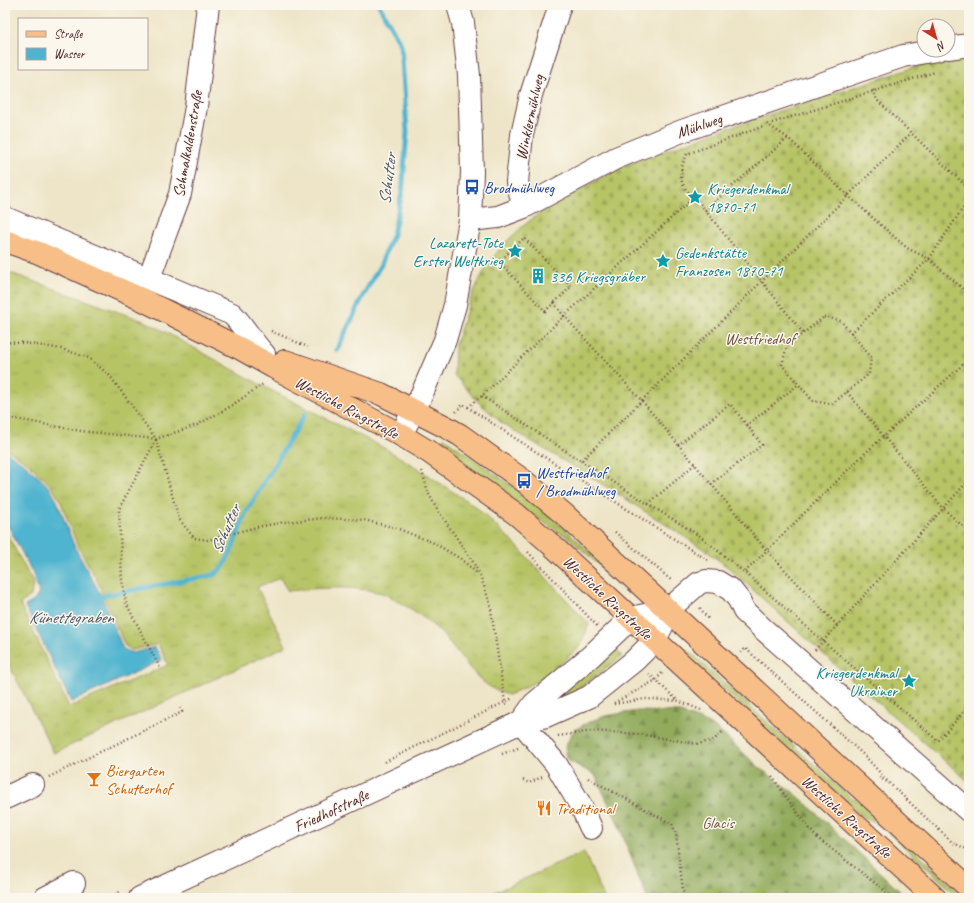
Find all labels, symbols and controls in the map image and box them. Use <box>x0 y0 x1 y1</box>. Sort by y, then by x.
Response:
legend <box>18 18 148 70</box>
north arrow <box>916 18 956 58</box>
text: Straße <box>54 26 83 42</box>
text: N <box>933 38 949 55</box>
text: Wasser <box>54 46 86 62</box>
street label: Winklermühlweg <box>511 71 549 162</box>
street label: Schmalkaldenstraße <box>169 88 208 199</box>
street label: Mühlweg <box>674 108 726 143</box>
water label: Schutter <box>374 150 401 206</box>
bus stop icon: Brodmühlweg <box>463 178 481 196</box>
place label: Brodmühlweg <box>484 178 555 198</box>
place label: Kriegerdenkmal 1870-71 <box>707 179 792 217</box>
place icon: Kriegerdenkmal 1870-71 <box>686 188 704 206</box>
place label: Lazarett-Tote Erster Weltkrieg <box>413 233 505 271</box>
place icon: Lazarett-Tote Erster Weltkrieg <box>506 242 524 260</box>
place label: Gedenkstätte Franzosen 1870-71 <box>675 243 784 281</box>
place icon: Gedenkstätte Franzosen 1870-71 <box>654 252 672 270</box>
building icon: 336 Kriegsgräber <box>529 267 547 285</box>
place label: 336 Kriegsgräber <box>550 267 646 287</box>
park label: Westfriedhof <box>725 329 798 349</box>
street label: Westliche Ringstraße <box>291 372 403 444</box>
place label: Westfriedhof / Brodmühlweg <box>536 463 617 501</box>
bus stop icon: Westfriedhof / Brodmühlweg <box>515 472 533 490</box>
water label: Schutter <box>206 499 247 557</box>
street label: Westliche Ringstraße <box>559 551 657 645</box>
water label: Künettegraben <box>29 607 115 628</box>
place label: Kriegerdenkmal Ukrainer <box>816 663 900 701</box>
place icon: Kriegerdenkmal Ukrainer <box>900 672 918 690</box>
place label: Biergarten Schutterhof <box>106 761 175 799</box>
bar icon: Biergarten Schutterhof <box>85 770 103 788</box>
street label: Westliche Ringstraße <box>797 771 897 864</box>
street label: Friedhofstraße <box>291 784 374 837</box>
restaurant icon: Traditional <box>535 799 553 817</box>
place label: Traditional <box>556 799 618 819</box>
park label: Glacis <box>702 813 735 833</box>

